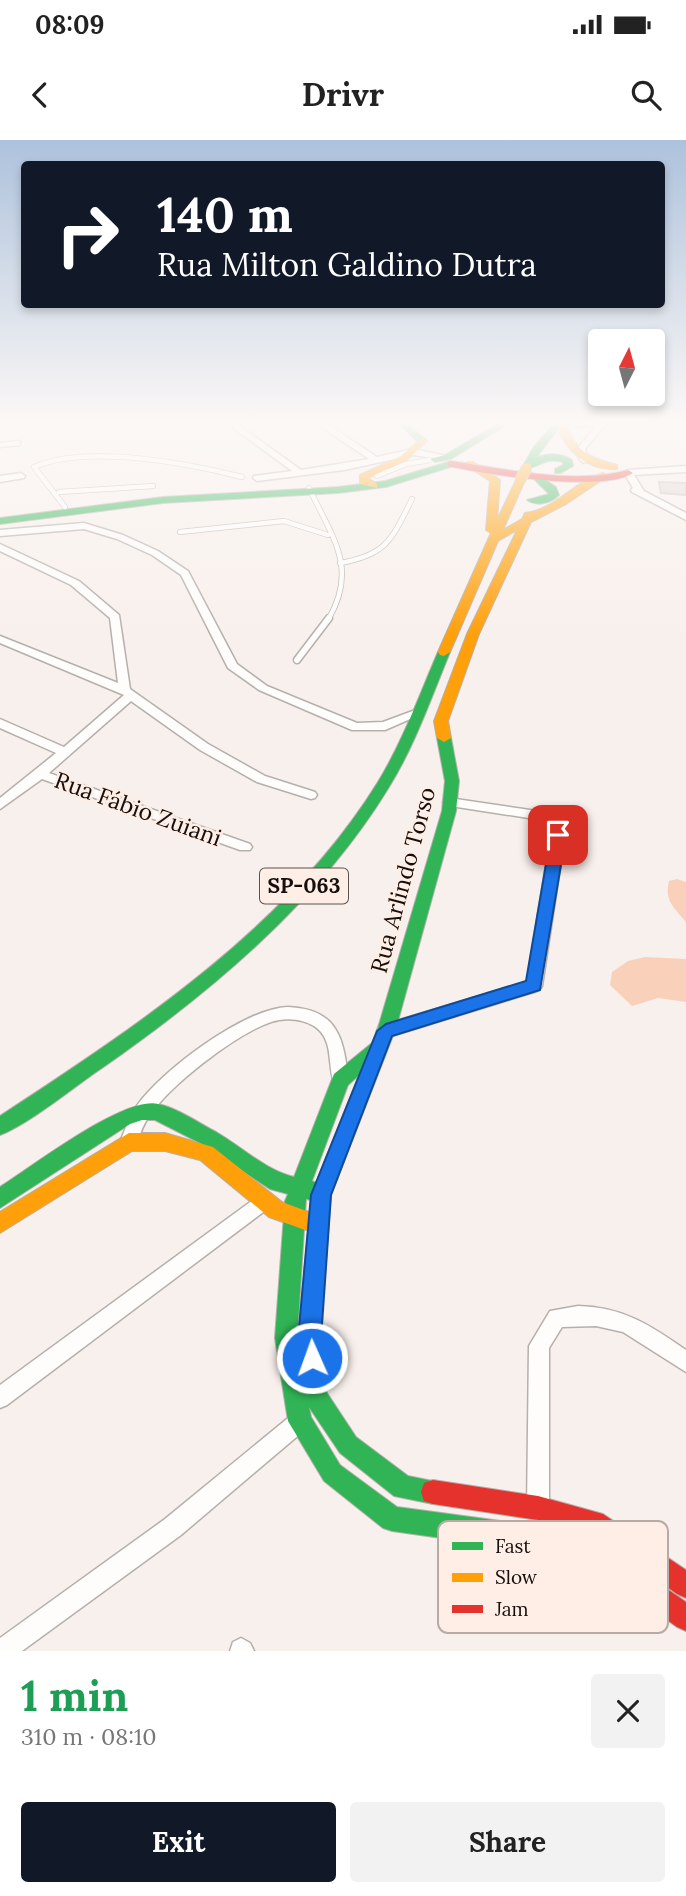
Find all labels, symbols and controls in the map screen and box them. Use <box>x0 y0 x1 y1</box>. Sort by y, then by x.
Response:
text: 08:09 <box>35 8 104 41</box>
text: Drivr <box>302 74 384 115</box>
icon: back <box>21 76 59 114</box>
icon: search <box>627 76 665 114</box>
text: 140 m <box>157 183 293 245</box>
icon: right <box>42 189 133 280</box>
text: Rua Milton Galdino Dutra <box>157 244 537 285</box>
north arrow <box>588 329 665 406</box>
map controls <box>588 329 665 406</box>
street label: Rua Fábio Zuiani <box>51 765 226 852</box>
street label: Rua Arlindo Torso <box>364 784 441 976</box>
pin <box>528 805 588 865</box>
icon: arrive <box>539 816 577 854</box>
road number: SP-063 <box>260 868 348 904</box>
position arrow <box>275 1321 349 1395</box>
legend <box>438 1521 668 1633</box>
text: Fast <box>495 1534 531 1558</box>
text: Slow <box>495 1565 538 1589</box>
text: Jam <box>494 1597 529 1621</box>
text: 1 min <box>21 1669 128 1723</box>
button: close <box>591 1674 665 1748</box>
text: 310 m · 08:10 <box>21 1722 157 1751</box>
button: Exit <box>21 1802 336 1882</box>
button: Share <box>350 1802 665 1882</box>

